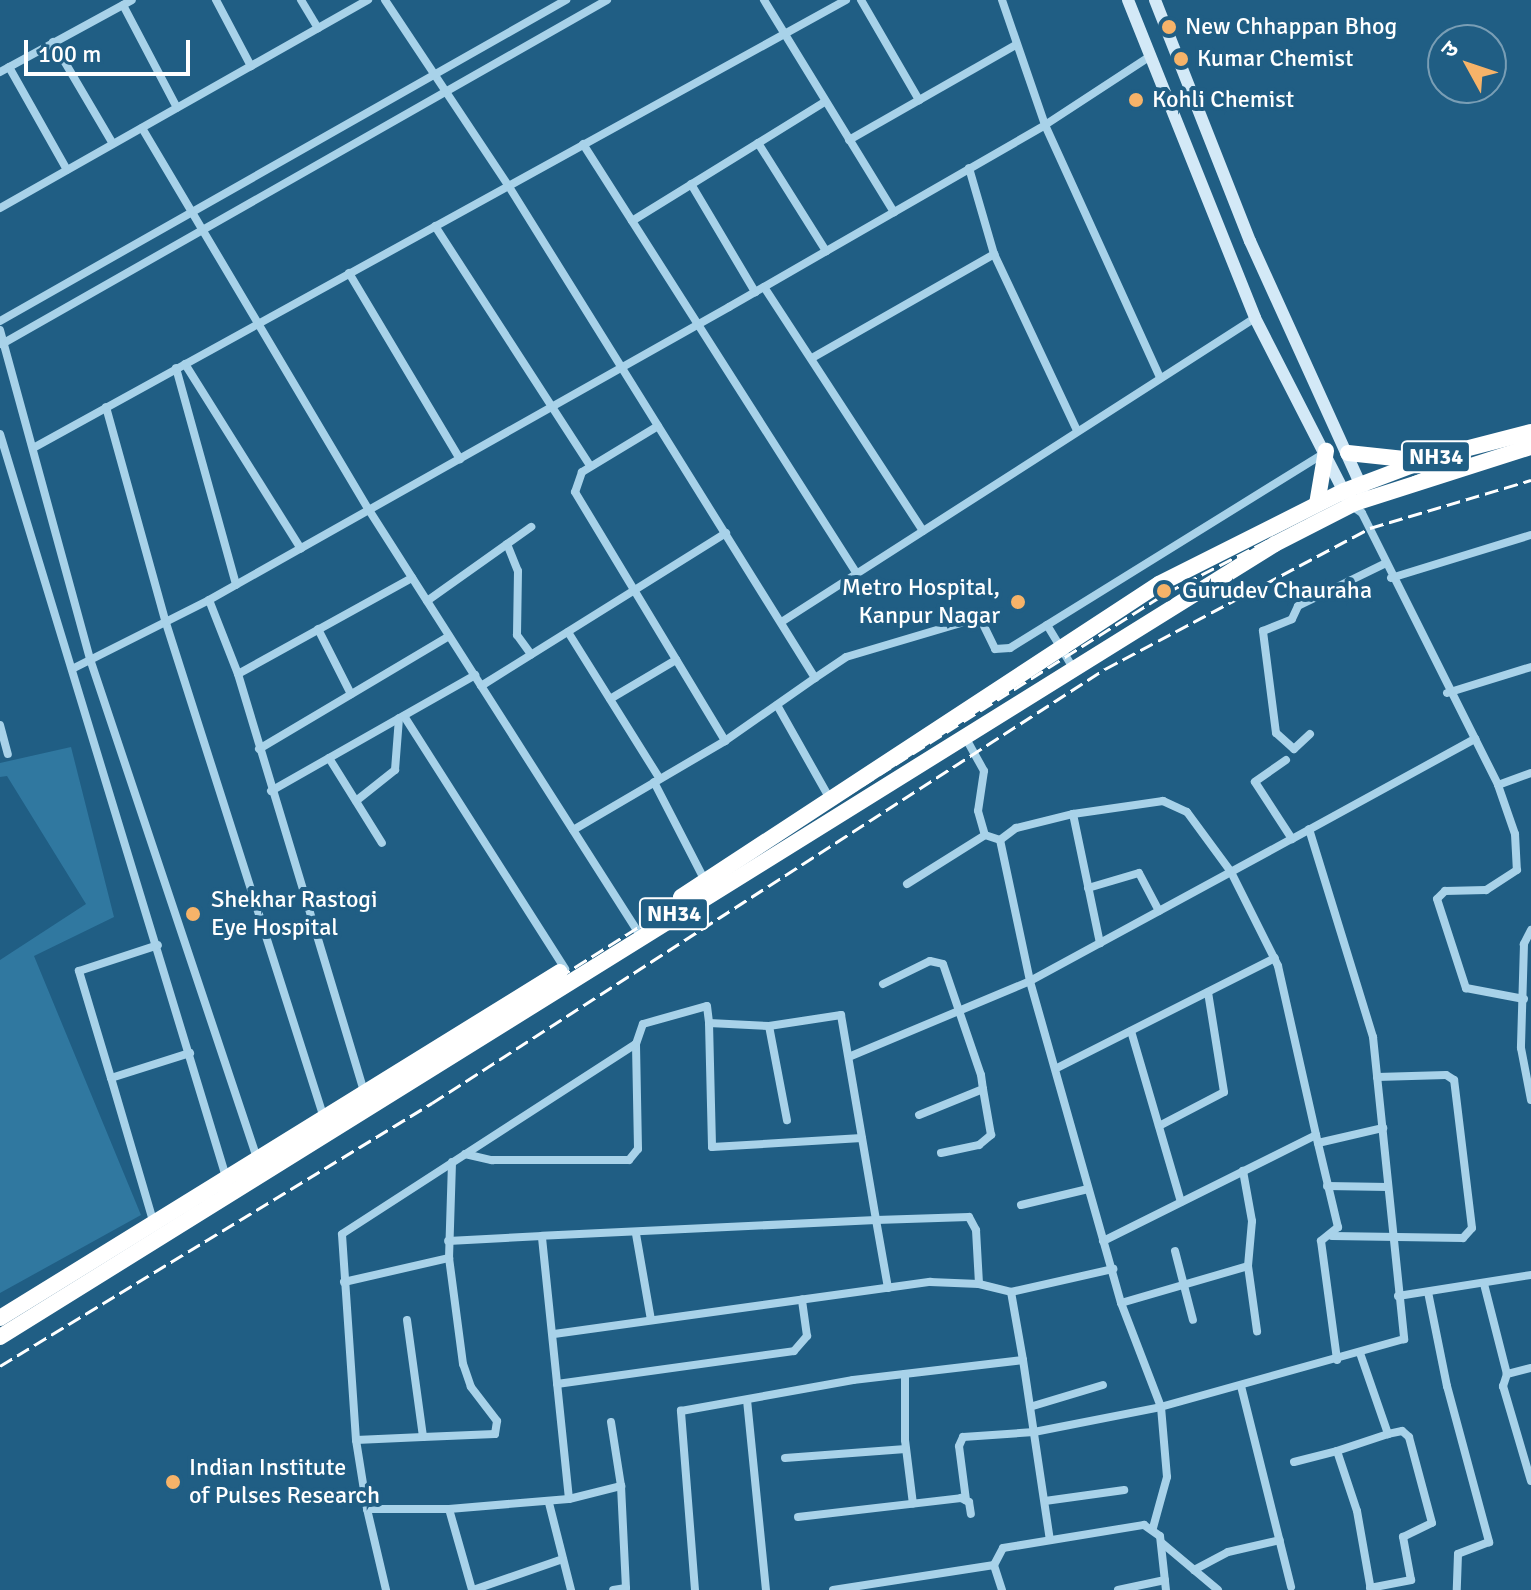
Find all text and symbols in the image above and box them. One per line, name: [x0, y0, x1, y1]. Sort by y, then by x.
place label: New Chhappan Bhog: [1185, 13, 1397, 41]
marker: New Chhappan Bhog: [1160, 18, 1178, 36]
scale bar: [28, 24, 194, 74]
north arrow: [1427, 24, 1507, 104]
text: उ: [1435, 36, 1464, 63]
text: 100 m: [38, 39, 101, 69]
place label: Kumar Chemist: [1197, 45, 1353, 73]
marker: Kumar Chemist: [1172, 50, 1190, 68]
place label: Kohli Chemist: [1152, 86, 1294, 114]
marker: Kohli Chemist: [1127, 91, 1145, 109]
road number: NH34: [1400, 439, 1472, 475]
place label: Metro Hospital, Kanpur Nagar: [842, 574, 1000, 630]
place label: Gurudev Chauraha: [1182, 577, 1372, 605]
marker: Gurudev Chauraha: [1153, 580, 1175, 602]
marker: Metro Hospital, Kanpur Nagar: [1007, 591, 1029, 613]
place label: Shekhar Rastogi Eye Hospital: [211, 886, 377, 942]
road number: NH34: [638, 896, 710, 932]
marker: Shekhar Rastogi Eye Hospital: [182, 903, 204, 925]
place label: Indian Institute of Pulses Research: [189, 1454, 380, 1510]
marker: Indian Institute of Pulses Research: [164, 1473, 182, 1491]

